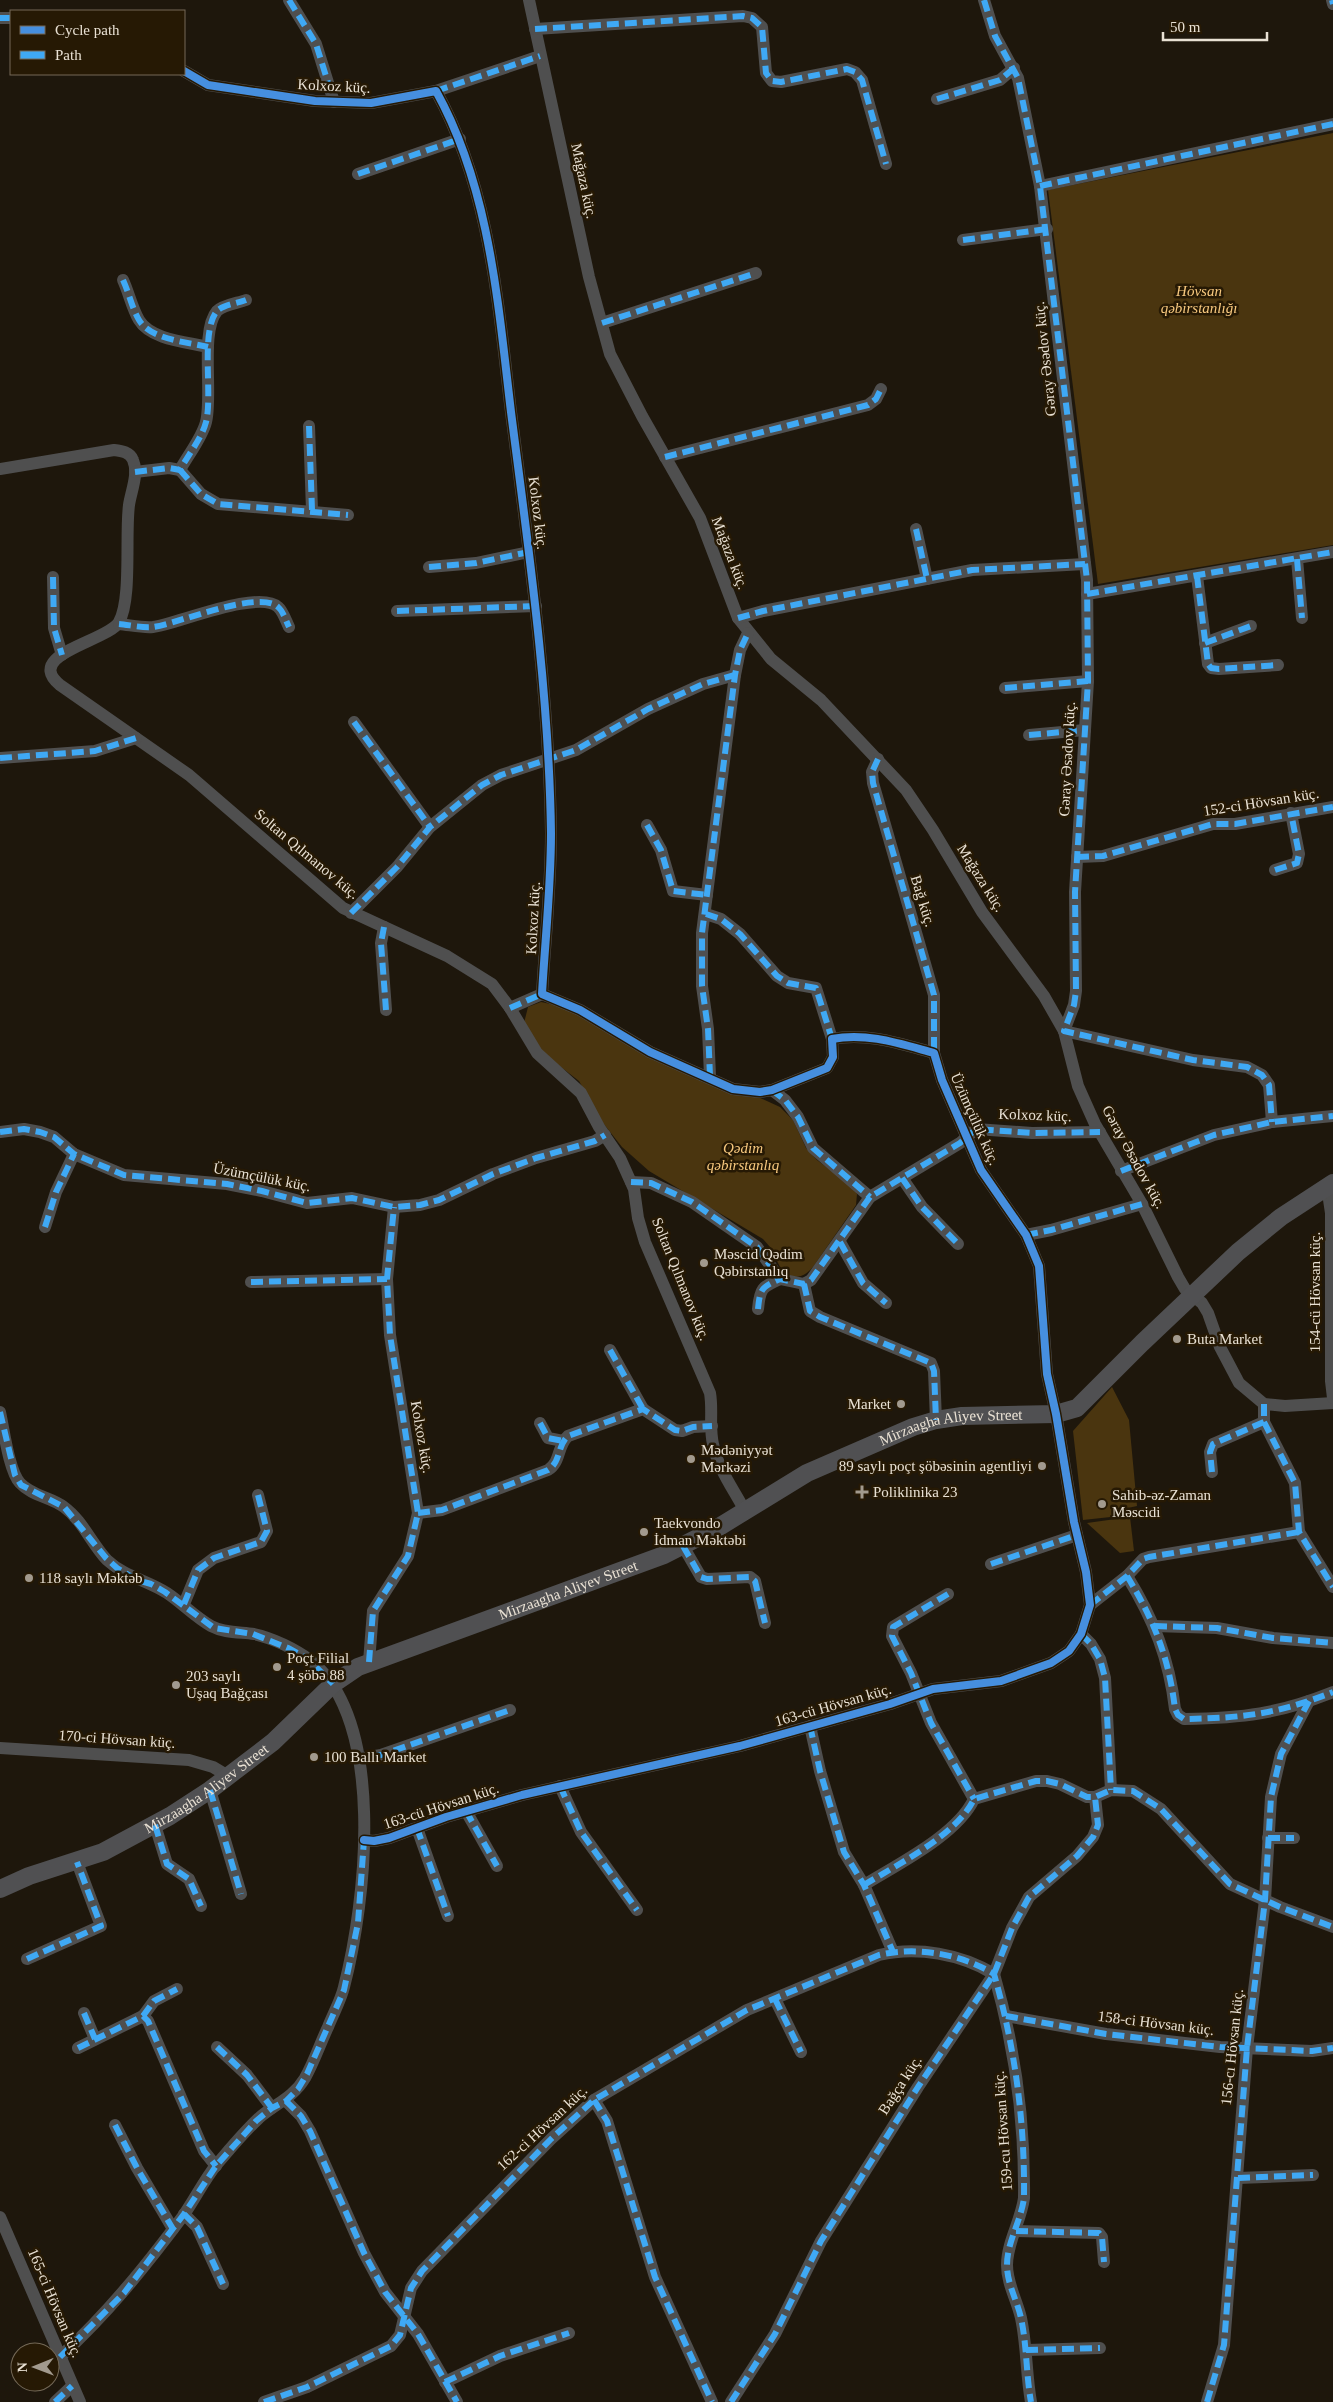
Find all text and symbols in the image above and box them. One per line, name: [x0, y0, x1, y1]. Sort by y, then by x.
legend: [10, 10, 185, 75]
scale bar: [1163, 10, 1267, 42]
text: 50 m: [1170, 19, 1201, 35]
text: Cycle path: [55, 22, 120, 38]
text: Path: [55, 47, 82, 63]
street label: Kolxoz küç.: [297, 76, 371, 96]
street label: Mağaza küç.: [568, 142, 600, 220]
park label: Hövsan qəbirstanlığı: [1161, 283, 1237, 316]
street label: Gəray Əsədov küç.: [1031, 301, 1059, 417]
street label: Kolxoz küç.: [526, 476, 550, 550]
street label: Mağaza küç.: [709, 514, 751, 592]
street label: Gəray Əsədov küç.: [1056, 701, 1078, 817]
street label: 152-ci Hövsan küç.: [1202, 785, 1320, 819]
street label: Soltan Qılmanov küç.: [252, 806, 362, 902]
street label: Mağaza küç.: [954, 841, 1008, 915]
street label: Bağ küç.: [908, 873, 938, 929]
street label: Kolxoz küç.: [523, 881, 543, 955]
street label: Üzümçülük küç.: [948, 1070, 1002, 1168]
street label: Gəray Əsədov küç.: [1099, 1103, 1169, 1211]
street label: Kolxoz küç.: [998, 1106, 1072, 1124]
park label: Qədim qəbirstanlıq: [707, 1140, 780, 1173]
street label: Üzümçülük küç.: [212, 1160, 312, 1194]
street label: Soltan Qılmanov küç.: [649, 1215, 713, 1343]
street label: 154-cü Hövsan küç.: [1307, 1232, 1323, 1352]
place label: Məscid Qədim Qəbirstanlıq: [714, 1246, 803, 1279]
marker: Məscid Qədim Qəbirstanlıq: [698, 1257, 710, 1269]
place label: Buta Market: [1187, 1331, 1263, 1347]
marker: Buta Market: [1171, 1333, 1183, 1345]
place label: Market: [848, 1396, 892, 1412]
marker: Market: [895, 1398, 907, 1410]
street label: Kolxoz küç.: [408, 1400, 436, 1474]
street label: Mirzaagha Aliyev Street: [877, 1407, 1023, 1449]
place label: Mədəniyyət Mərkəzi: [701, 1442, 773, 1475]
marker: Mədəniyyət Mərkəzi: [685, 1453, 697, 1465]
place label: 89 saylı poçt şöbəsinin agentliyi: [839, 1458, 1032, 1474]
marker: 89 saylı poçt şöbəsinin agentliyi: [1036, 1460, 1048, 1472]
place label: Poliklinika 23: [873, 1484, 958, 1500]
marker: Poliklinika 23: [855, 1485, 869, 1499]
place label: Sahib-əz-Zaman Məscidi: [1112, 1487, 1212, 1520]
marker: Sahib-əz-Zaman Məscidi: [1096, 1498, 1108, 1510]
place label: Taekvondo İdman Məktəbi: [654, 1515, 746, 1548]
marker: Taekvondo İdman Məktəbi: [638, 1526, 650, 1538]
street label: Mirzaagha Aliyev Street: [496, 1557, 641, 1623]
place label: 118 saylı Məktəb: [39, 1570, 143, 1586]
marker: 118 saylı Məktəb: [23, 1572, 35, 1584]
place label: Poçt Filial 4 şöbə 88: [287, 1650, 349, 1683]
marker: Poçt Filial 4 şöbə 88: [271, 1661, 283, 1673]
place label: 203 saylı Uşaq Bağçası: [186, 1668, 268, 1701]
marker: 203 saylı Uşaq Bağçası: [170, 1679, 182, 1691]
street label: 163-cü Hövsan küç.: [773, 1681, 893, 1729]
street label: 170-ci Hövsan küç.: [58, 1727, 176, 1751]
street label: Mirzaagha Aliyev Street: [142, 1740, 272, 1836]
place label: 100 Ballı Market: [324, 1749, 427, 1765]
marker: 100 Ballı Market: [308, 1751, 320, 1763]
street label: 163-cü Hövsan küç.: [381, 1780, 501, 1832]
street label: 156-cı Hövsan küç.: [1218, 1988, 1246, 2106]
street label: 158-ci Hövsan küç.: [1097, 2008, 1215, 2038]
street label: Bağça küç.: [875, 2053, 925, 2117]
street label: 159-cu Hövsan küç.: [991, 2070, 1015, 2192]
street label: 162-ci Hövsan küç.: [494, 2082, 590, 2174]
street label: 165-ci Hövsan küç.: [25, 2246, 85, 2360]
north arrow: [10, 2342, 60, 2392]
text: N: [15, 2362, 30, 2372]

